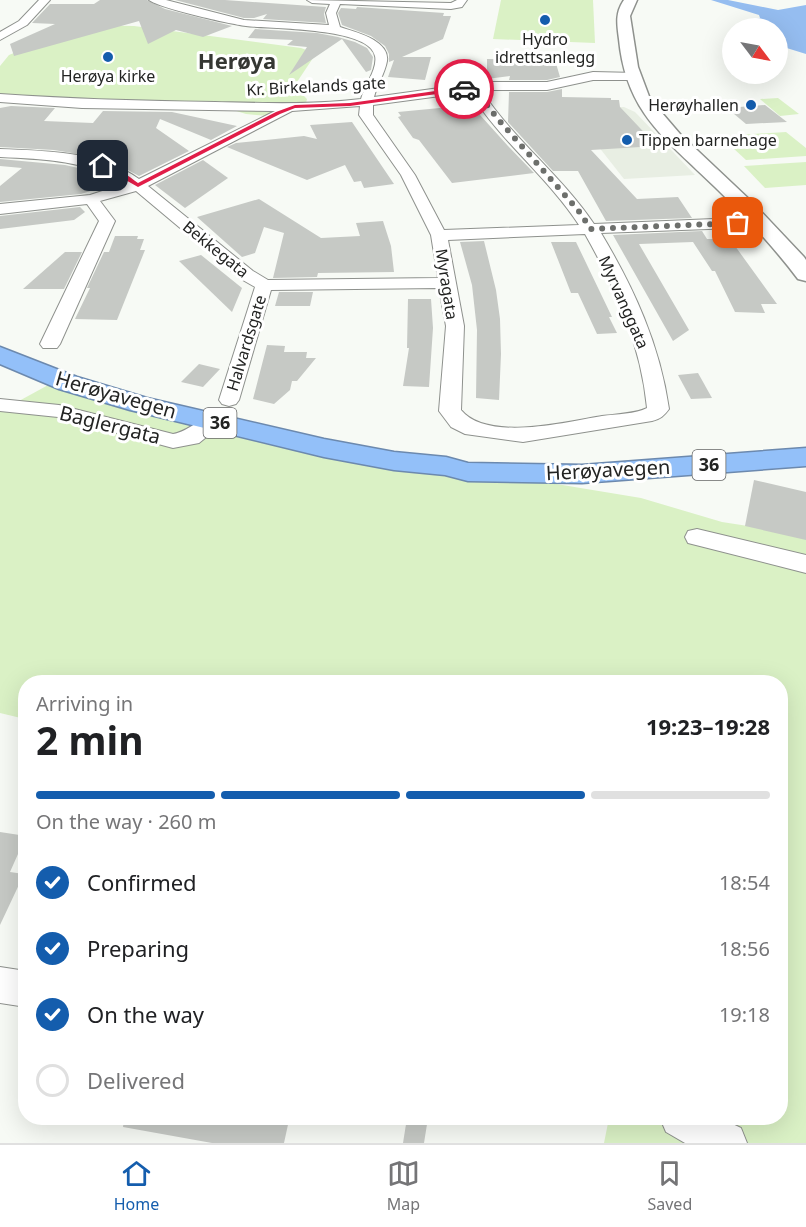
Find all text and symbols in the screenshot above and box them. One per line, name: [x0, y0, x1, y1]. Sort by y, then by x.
marker: Hydro idrettsanlegg: [538, 13, 552, 27]
north arrow: [722, 18, 788, 84]
map controls: [722, 18, 788, 84]
place label: Hydro idrettsanlegg: [495, 28, 595, 68]
district label: Herøya: [198, 45, 276, 75]
marker: Herøya kirke: [101, 50, 115, 64]
courier: [434, 59, 494, 119]
place label: Herøya kirke: [61, 65, 155, 87]
street label: Kr. Birkelands gate: [246, 71, 386, 101]
icon: car: [448, 73, 481, 106]
place label: Herøyhallen: [648, 94, 739, 116]
marker: Herøyhallen: [744, 98, 758, 112]
place label: Tippen barnehage: [639, 129, 777, 151]
marker: Tippen barnehage: [620, 133, 634, 147]
pin: [77, 140, 128, 191]
icon: home: [86, 149, 119, 182]
pin: [712, 197, 763, 248]
icon: bag: [721, 206, 754, 239]
street label: Bekkegata: [178, 216, 254, 282]
street label: Myragata: [431, 247, 463, 321]
street label: Myrvanggata: [594, 252, 654, 352]
street label: Halvardsgate: [221, 292, 271, 394]
street label: Herøyavegen: [53, 364, 180, 425]
street label: Baglergata: [57, 399, 163, 450]
road number: 36: [204, 408, 236, 438]
road number: 36: [692, 450, 726, 480]
street label: Herøyavegen: [545, 453, 671, 486]
text: Arriving in: [36, 690, 133, 717]
text: 19:23–19:28: [646, 711, 770, 741]
text: 2 min: [36, 713, 143, 766]
text: On the way · 260 m: [36, 808, 216, 835]
icon: check: [36, 866, 69, 899]
text: Confirmed: [87, 867, 197, 897]
text: 18:54: [719, 869, 770, 896]
icon: check: [36, 932, 69, 965]
text: Preparing: [87, 933, 189, 963]
text: 18:56: [719, 935, 770, 962]
icon: check: [36, 998, 69, 1031]
text: On the way: [87, 999, 204, 1029]
text: 19:18: [719, 1001, 770, 1028]
text: Delivered: [87, 1065, 185, 1095]
tab: Home: [114, 1157, 159, 1215]
tab: Map: [387, 1157, 420, 1215]
tab: Saved: [647, 1157, 692, 1215]

